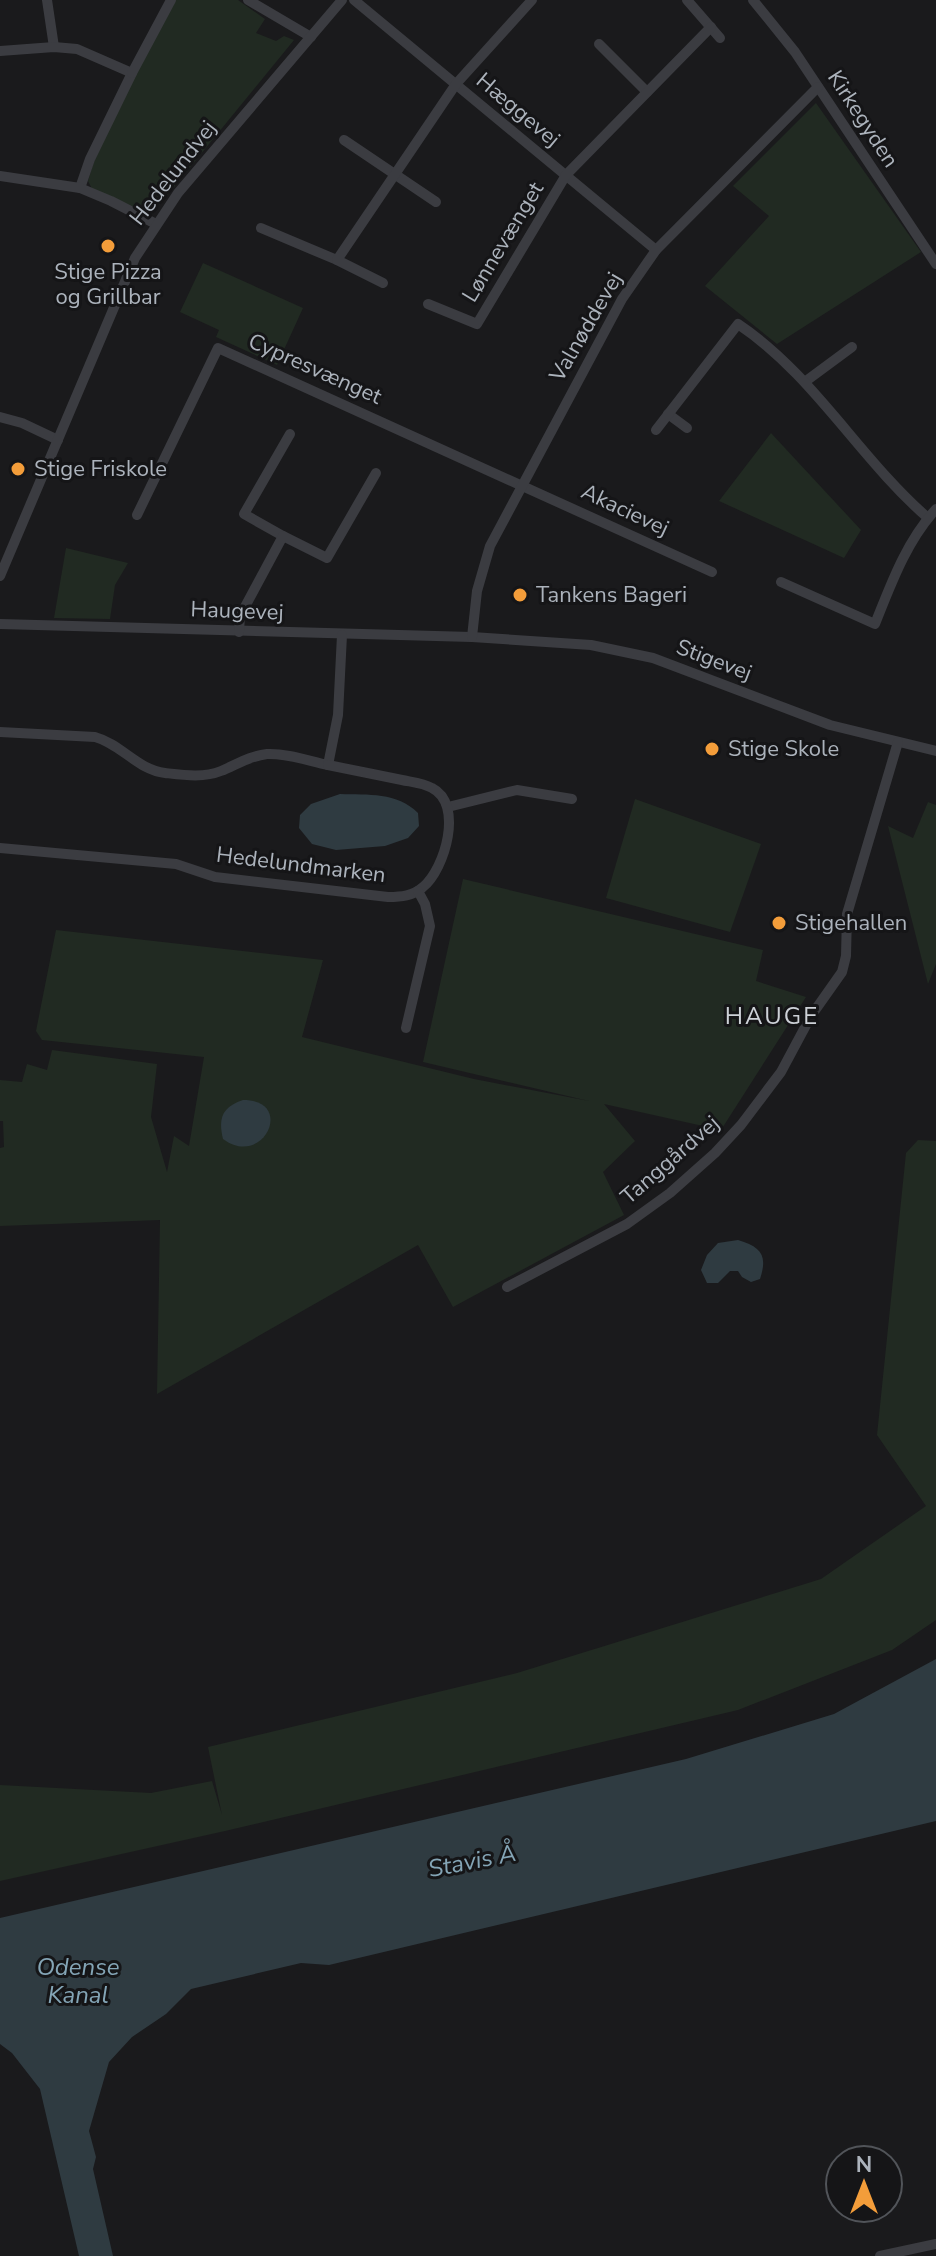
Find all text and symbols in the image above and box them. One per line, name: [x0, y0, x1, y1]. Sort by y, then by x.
street label: Kirkegyden: [820, 65, 906, 173]
street label: Hæggevej: [470, 66, 566, 154]
street label: Hedelundvej: [123, 114, 223, 232]
street label: Lønnevænget: [455, 176, 551, 308]
marker: Stige Pizza og Grillbar: [99, 237, 117, 255]
place label: Stige Pizza og Grillbar: [54, 257, 162, 312]
street label: Valnøddevej: [542, 267, 630, 388]
street label: Cypresvænget: [244, 326, 387, 412]
place label: Stige Friskole: [34, 454, 167, 484]
marker: Stige Friskole: [9, 460, 27, 478]
street label: Akacievej: [576, 477, 674, 543]
place label: Tankens Bageri: [536, 580, 687, 610]
marker: Tankens Bageri: [511, 586, 529, 604]
street label: Haugevej: [190, 594, 284, 628]
street label: Stigevej: [672, 632, 756, 688]
place label: Stige Skole: [728, 734, 839, 764]
marker: Stige Skole: [703, 740, 721, 758]
street label: Hedelundmarken: [215, 840, 387, 890]
place label: Stigehallen: [795, 908, 907, 938]
marker: Stigehallen: [770, 914, 788, 932]
district label: HAUGE: [725, 1000, 819, 1032]
street label: Tanggårdvej: [614, 1109, 726, 1211]
water label: Stavis Å: [425, 1837, 519, 1885]
water label: Odense Kanal: [36, 1951, 120, 2011]
north arrow: [824, 2144, 904, 2224]
text: N: [856, 2150, 872, 2180]

